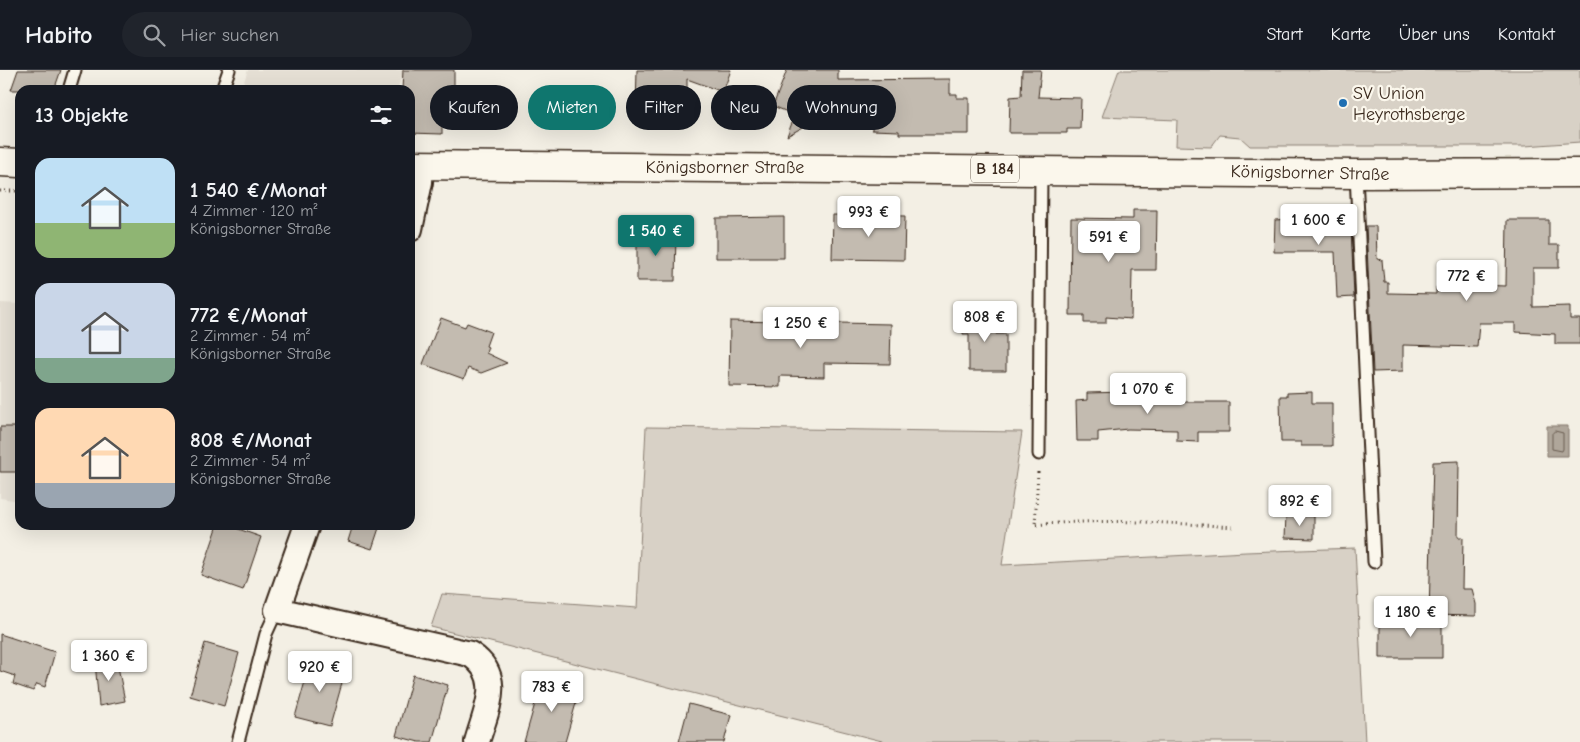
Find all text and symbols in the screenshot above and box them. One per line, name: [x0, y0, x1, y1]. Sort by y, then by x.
search box: [122, 12, 472, 57]
text: Habito: [25, 21, 92, 49]
icon: search: [140, 21, 168, 49]
text: Hier suchen: [180, 24, 279, 46]
text: Start: [1266, 24, 1303, 45]
text: Karte: [1331, 24, 1371, 45]
text: Über uns: [1399, 24, 1470, 45]
text: Kontakt: [1498, 24, 1555, 45]
place label: SV Union Heyrothsberge: [1353, 83, 1465, 125]
chip: Kaufen: [430, 85, 518, 130]
chip: Mieten: [528, 85, 616, 130]
chip: Filter: [626, 85, 701, 130]
chip: Neu: [711, 85, 777, 130]
chip: Wohnung: [787, 85, 896, 130]
marker: SV Union Heyrothsberge: [1337, 97, 1349, 109]
icon: filters: [367, 101, 395, 129]
text: 13 Objekte: [35, 103, 128, 127]
road number: B 184: [971, 156, 1019, 182]
street label: Königsborner Straße: [646, 157, 804, 178]
street label: Königsborner Straße: [1230, 161, 1390, 185]
icon: home: [75, 178, 135, 238]
text: 1 540 €/Monat: [190, 178, 327, 202]
pin: 993 €: [834, 196, 904, 238]
text: 4 Zimmer · 120 m²: [190, 202, 317, 220]
text: 993 €: [848, 203, 890, 221]
pin: 1 600 €: [1273, 204, 1365, 246]
text: 1 600 €: [1291, 211, 1347, 229]
pin: 1 540 €: [610, 214, 702, 257]
text: Königsborner Straße: [190, 220, 331, 238]
pin: 591 €: [1074, 220, 1144, 263]
text: 1 540 €: [629, 222, 683, 240]
text: 591 €: [1089, 228, 1129, 246]
pin: 772 €: [1432, 260, 1502, 302]
text: 772 €: [1447, 267, 1487, 285]
pin: 808 €: [950, 300, 1020, 343]
icon: home: [75, 303, 135, 363]
text: 772 €/Monat: [190, 303, 307, 327]
pin: 1 250 €: [755, 306, 847, 349]
text: 808 €: [964, 308, 1006, 326]
text: 1 250 €: [774, 314, 828, 332]
text: 2 Zimmer · 54 m²: [190, 327, 310, 345]
text: Königsborner Straße: [190, 345, 331, 363]
pin: 1 070 €: [1102, 372, 1194, 415]
text: 1 070 €: [1121, 380, 1175, 398]
icon: home: [75, 428, 135, 488]
text: 808 €/Monat: [190, 428, 311, 452]
text: 2 Zimmer · 54 m²: [190, 452, 310, 470]
text: Königsborner Straße: [190, 470, 331, 488]
pin: 892 €: [1265, 484, 1335, 527]
text: 892 €: [1279, 492, 1321, 510]
pin: 1 180 €: [1365, 596, 1457, 638]
text: 1 180 €: [1385, 603, 1437, 621]
pin: 1 360 €: [63, 640, 155, 682]
text: 1 360 €: [82, 647, 136, 665]
pin: 920 €: [285, 650, 355, 693]
text: 920 €: [299, 658, 341, 676]
pin: 783 €: [517, 670, 587, 713]
text: 783 €: [532, 678, 572, 696]

